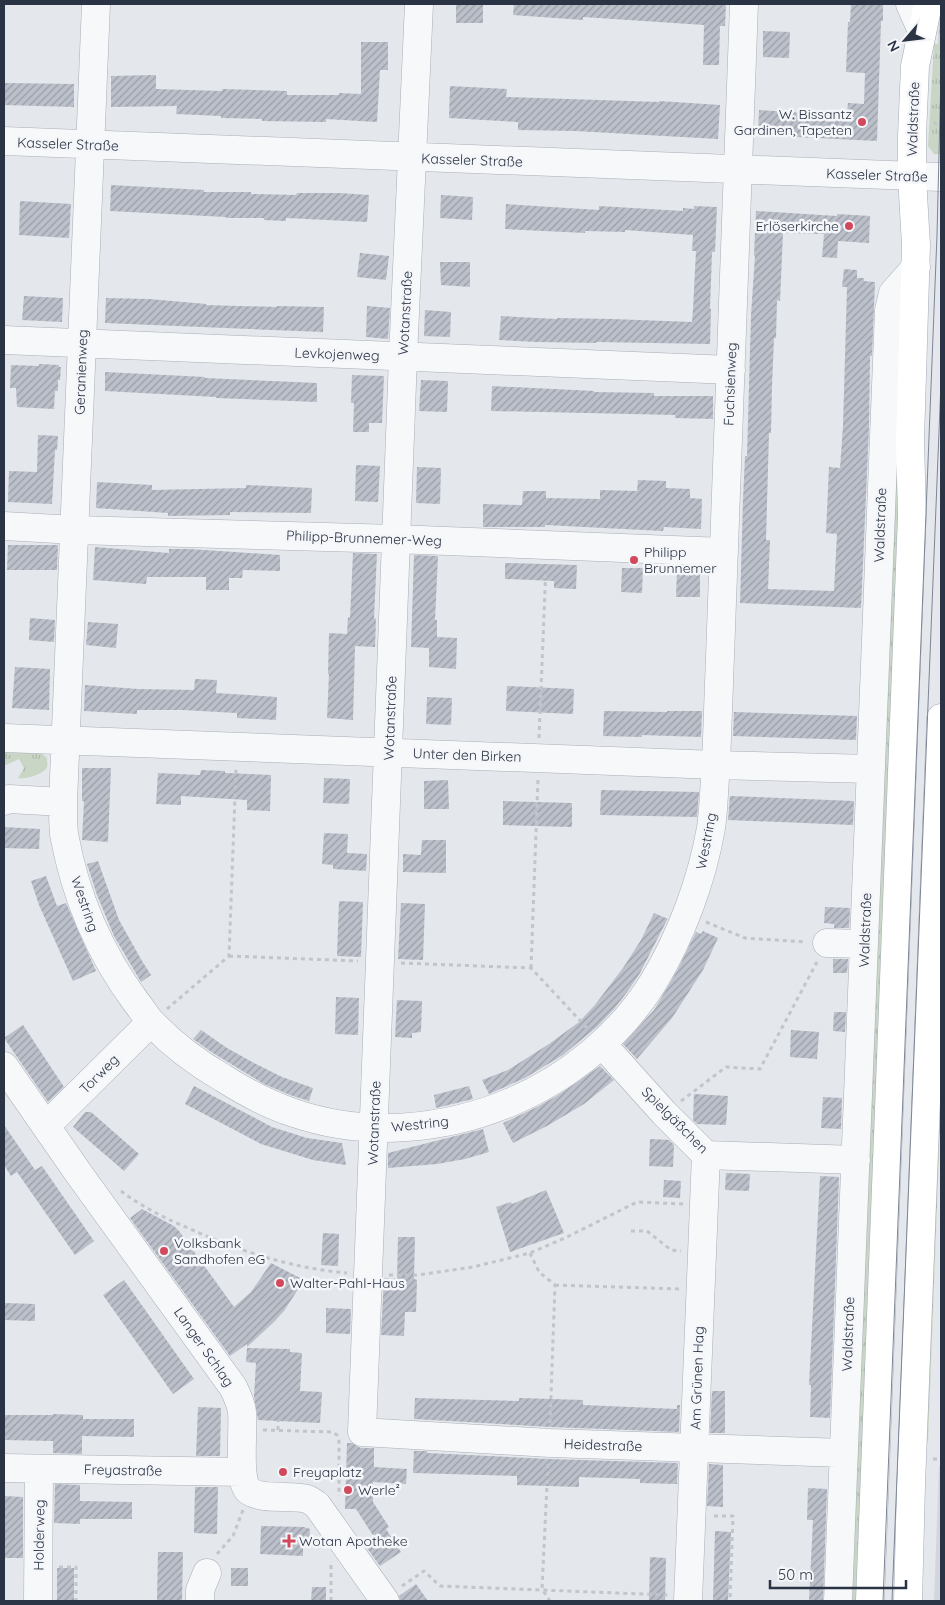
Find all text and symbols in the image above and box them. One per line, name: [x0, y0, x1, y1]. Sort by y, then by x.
north arrow: [880, 15, 930, 65]
text: N: [883, 37, 904, 55]
street label: Waldstraße: [903, 81, 923, 157]
place label: W. Bissantz Gardinen, Tapeten: [734, 105, 852, 139]
marker: W. Bissantz Gardinen, Tapeten: [856, 116, 868, 128]
street label: Kasseler Straße: [17, 133, 119, 155]
street label: Kasseler Straße: [421, 149, 523, 171]
street label: Kasseler Straße: [826, 164, 928, 186]
place label: Erlöserkirche: [755, 217, 839, 235]
marker: Erlöserkirche: [843, 220, 855, 232]
street label: Wotanstraße: [394, 270, 416, 356]
street label: Geranienweg: [71, 329, 91, 415]
street label: Fuchsienweg: [720, 342, 740, 426]
street label: Levkojenweg: [294, 344, 380, 364]
street label: Waldstraße: [870, 487, 890, 563]
street label: Philipp-Brunnemer-Weg: [286, 526, 442, 550]
place label: Philipp Brunnemer: [644, 543, 717, 577]
marker: Philipp Brunnemer: [628, 554, 640, 566]
street label: Wotanstraße: [380, 675, 400, 761]
street label: Unter den Birken: [412, 744, 522, 766]
street label: Westring: [692, 811, 720, 871]
street label: Westring: [67, 874, 103, 934]
street label: Waldstraße: [855, 892, 875, 968]
street label: Torweg: [76, 1051, 122, 1097]
street label: Wotanstraße: [364, 1080, 384, 1166]
street label: Spielgäßchen: [638, 1083, 712, 1157]
street label: Westring: [390, 1112, 450, 1136]
place label: Volksbank Sandhofen eG: [174, 1234, 265, 1268]
marker: Volksbank Sandhofen eG: [158, 1245, 170, 1257]
place label: Walter-Pahl-Haus: [290, 1274, 405, 1292]
marker: Walter-Pahl-Haus: [274, 1277, 286, 1289]
street label: Waldstraße: [838, 1296, 858, 1372]
street label: Langer Schlag: [170, 1304, 238, 1390]
street label: Am Grünen Hag: [686, 1326, 708, 1430]
street label: Heidestraße: [563, 1435, 643, 1455]
street label: Freyastraße: [84, 1460, 163, 1480]
place label: Freyaplatz: [293, 1463, 362, 1481]
marker: Freyaplatz: [277, 1466, 289, 1478]
place label: Werle²: [358, 1481, 400, 1499]
marker: Werle²: [342, 1484, 354, 1496]
street label: Holderweg: [29, 1499, 49, 1571]
place label: Wotan Apotheke: [299, 1532, 408, 1550]
marker: Wotan Apotheke: [283, 1535, 295, 1547]
scale bar: [770, 1558, 906, 1590]
text: 50 m: [778, 1565, 813, 1584]

